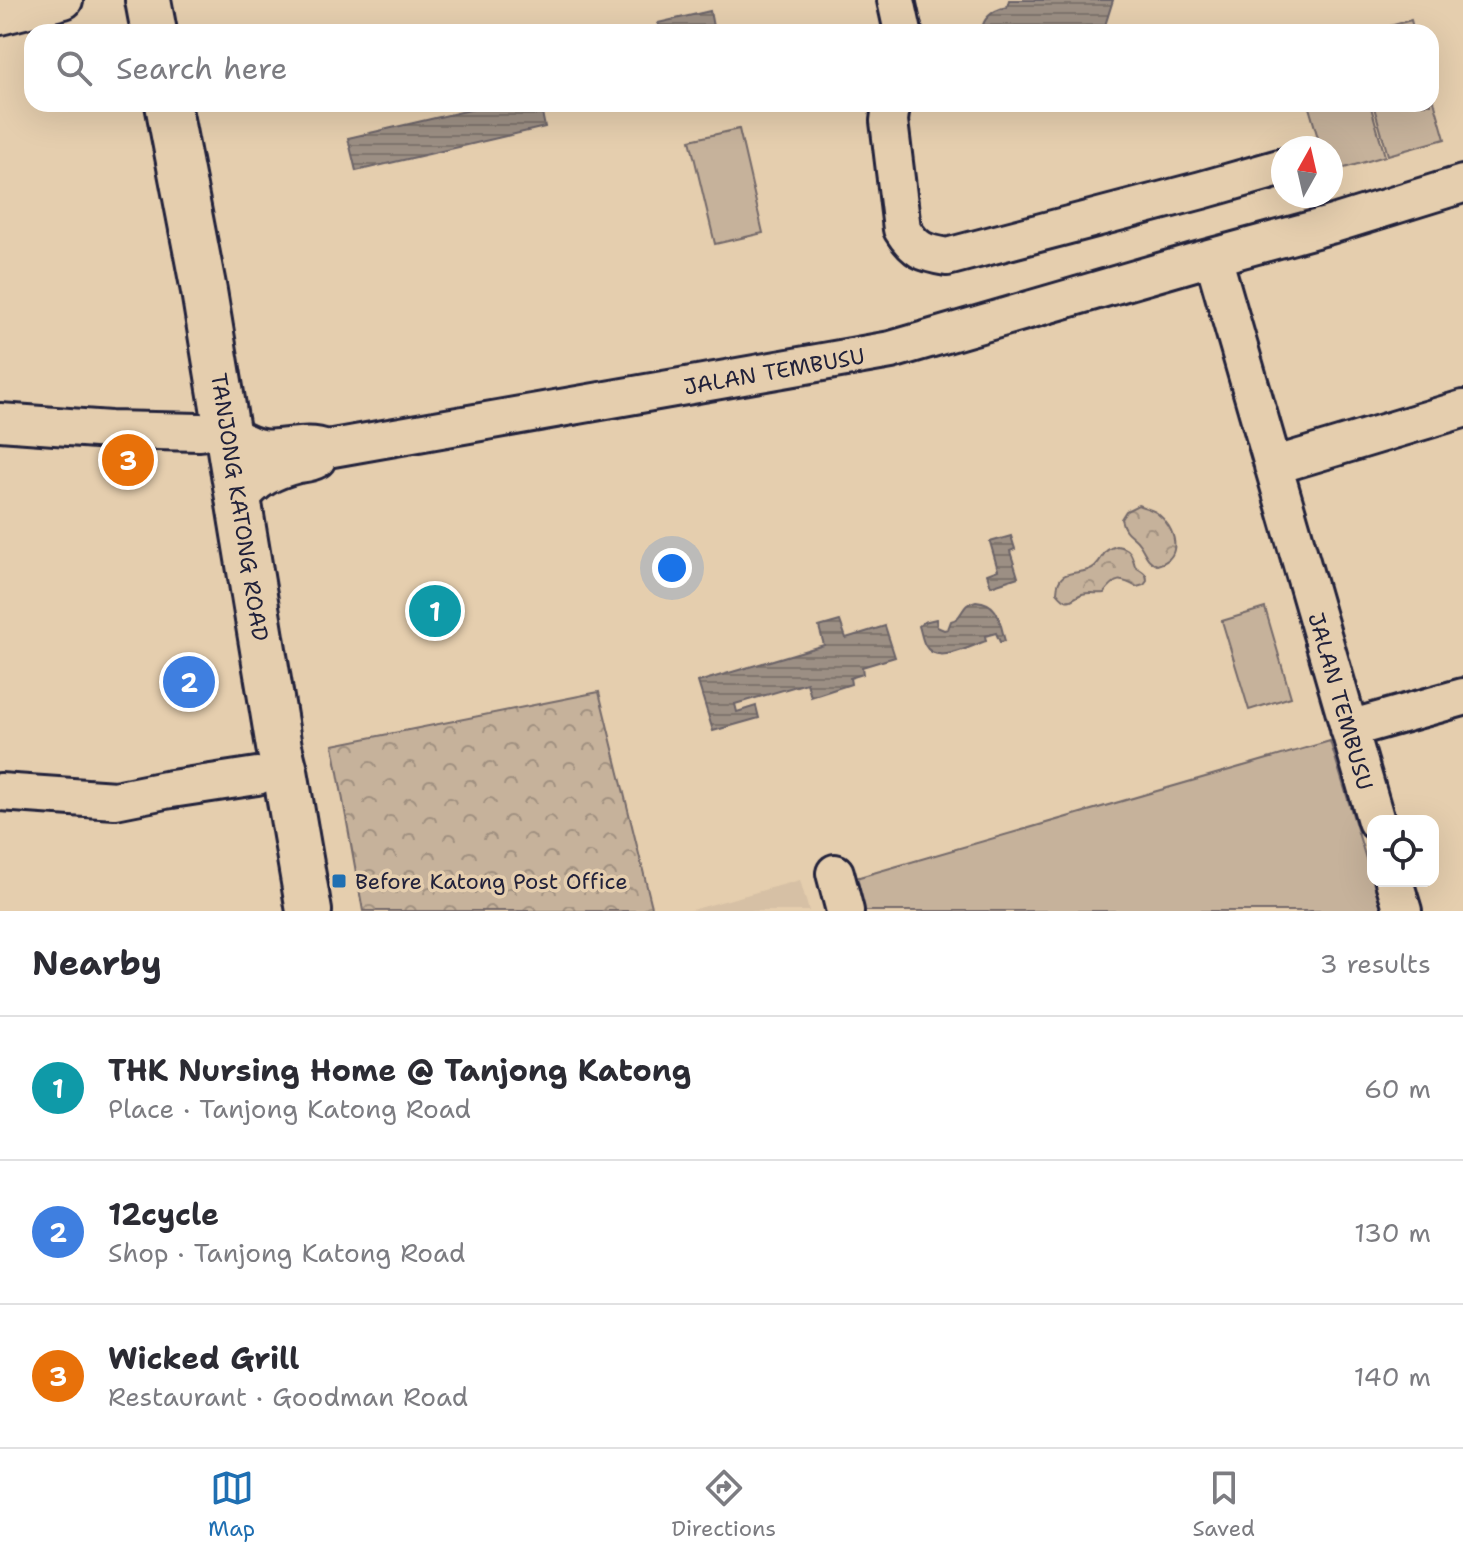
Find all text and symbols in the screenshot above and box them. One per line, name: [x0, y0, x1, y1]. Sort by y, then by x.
search box: [24, 24, 1439, 112]
icon: search: [52, 46, 96, 90]
text: Search here: [116, 48, 287, 89]
north arrow: [1271, 136, 1343, 208]
street label: JALAN TEMBUSU: [681, 341, 867, 402]
street label: TANJONG KATONG ROAD: [204, 371, 275, 643]
pin: 3: [102, 430, 154, 490]
your location: [652, 548, 692, 588]
pin: 1: [409, 581, 461, 641]
street label: JALAN TEMBUSU: [1301, 609, 1380, 793]
pin: 2: [163, 652, 215, 712]
map controls: [1367, 815, 1439, 887]
button: locate: [1367, 815, 1439, 887]
place label: Before Katong Post Office: [355, 867, 628, 896]
marker: Before Katong Post Office: [330, 872, 348, 890]
text: Nearby: [32, 940, 162, 986]
text: 3 results: [1319, 946, 1431, 981]
text: THK Nursing Home @ Tanjong Katong: [108, 1050, 691, 1091]
text: 1: [52, 1071, 64, 1106]
text: 60 m: [1364, 1071, 1431, 1106]
text: Place · Tanjong Katong Road: [108, 1091, 471, 1126]
text: 12cycle: [108, 1194, 219, 1235]
text: 2: [49, 1215, 67, 1250]
text: 130 m: [1354, 1215, 1431, 1250]
text: Shop · Tanjong Katong Road: [108, 1235, 465, 1270]
text: Wicked Grill: [108, 1338, 299, 1379]
text: 3: [49, 1359, 67, 1394]
text: 140 m: [1354, 1359, 1431, 1394]
text: Restaurant · Goodman Road: [108, 1379, 468, 1414]
tab: Map: [208, 1466, 255, 1543]
tab: Directions: [671, 1466, 776, 1543]
tab: Saved: [1192, 1466, 1255, 1543]

